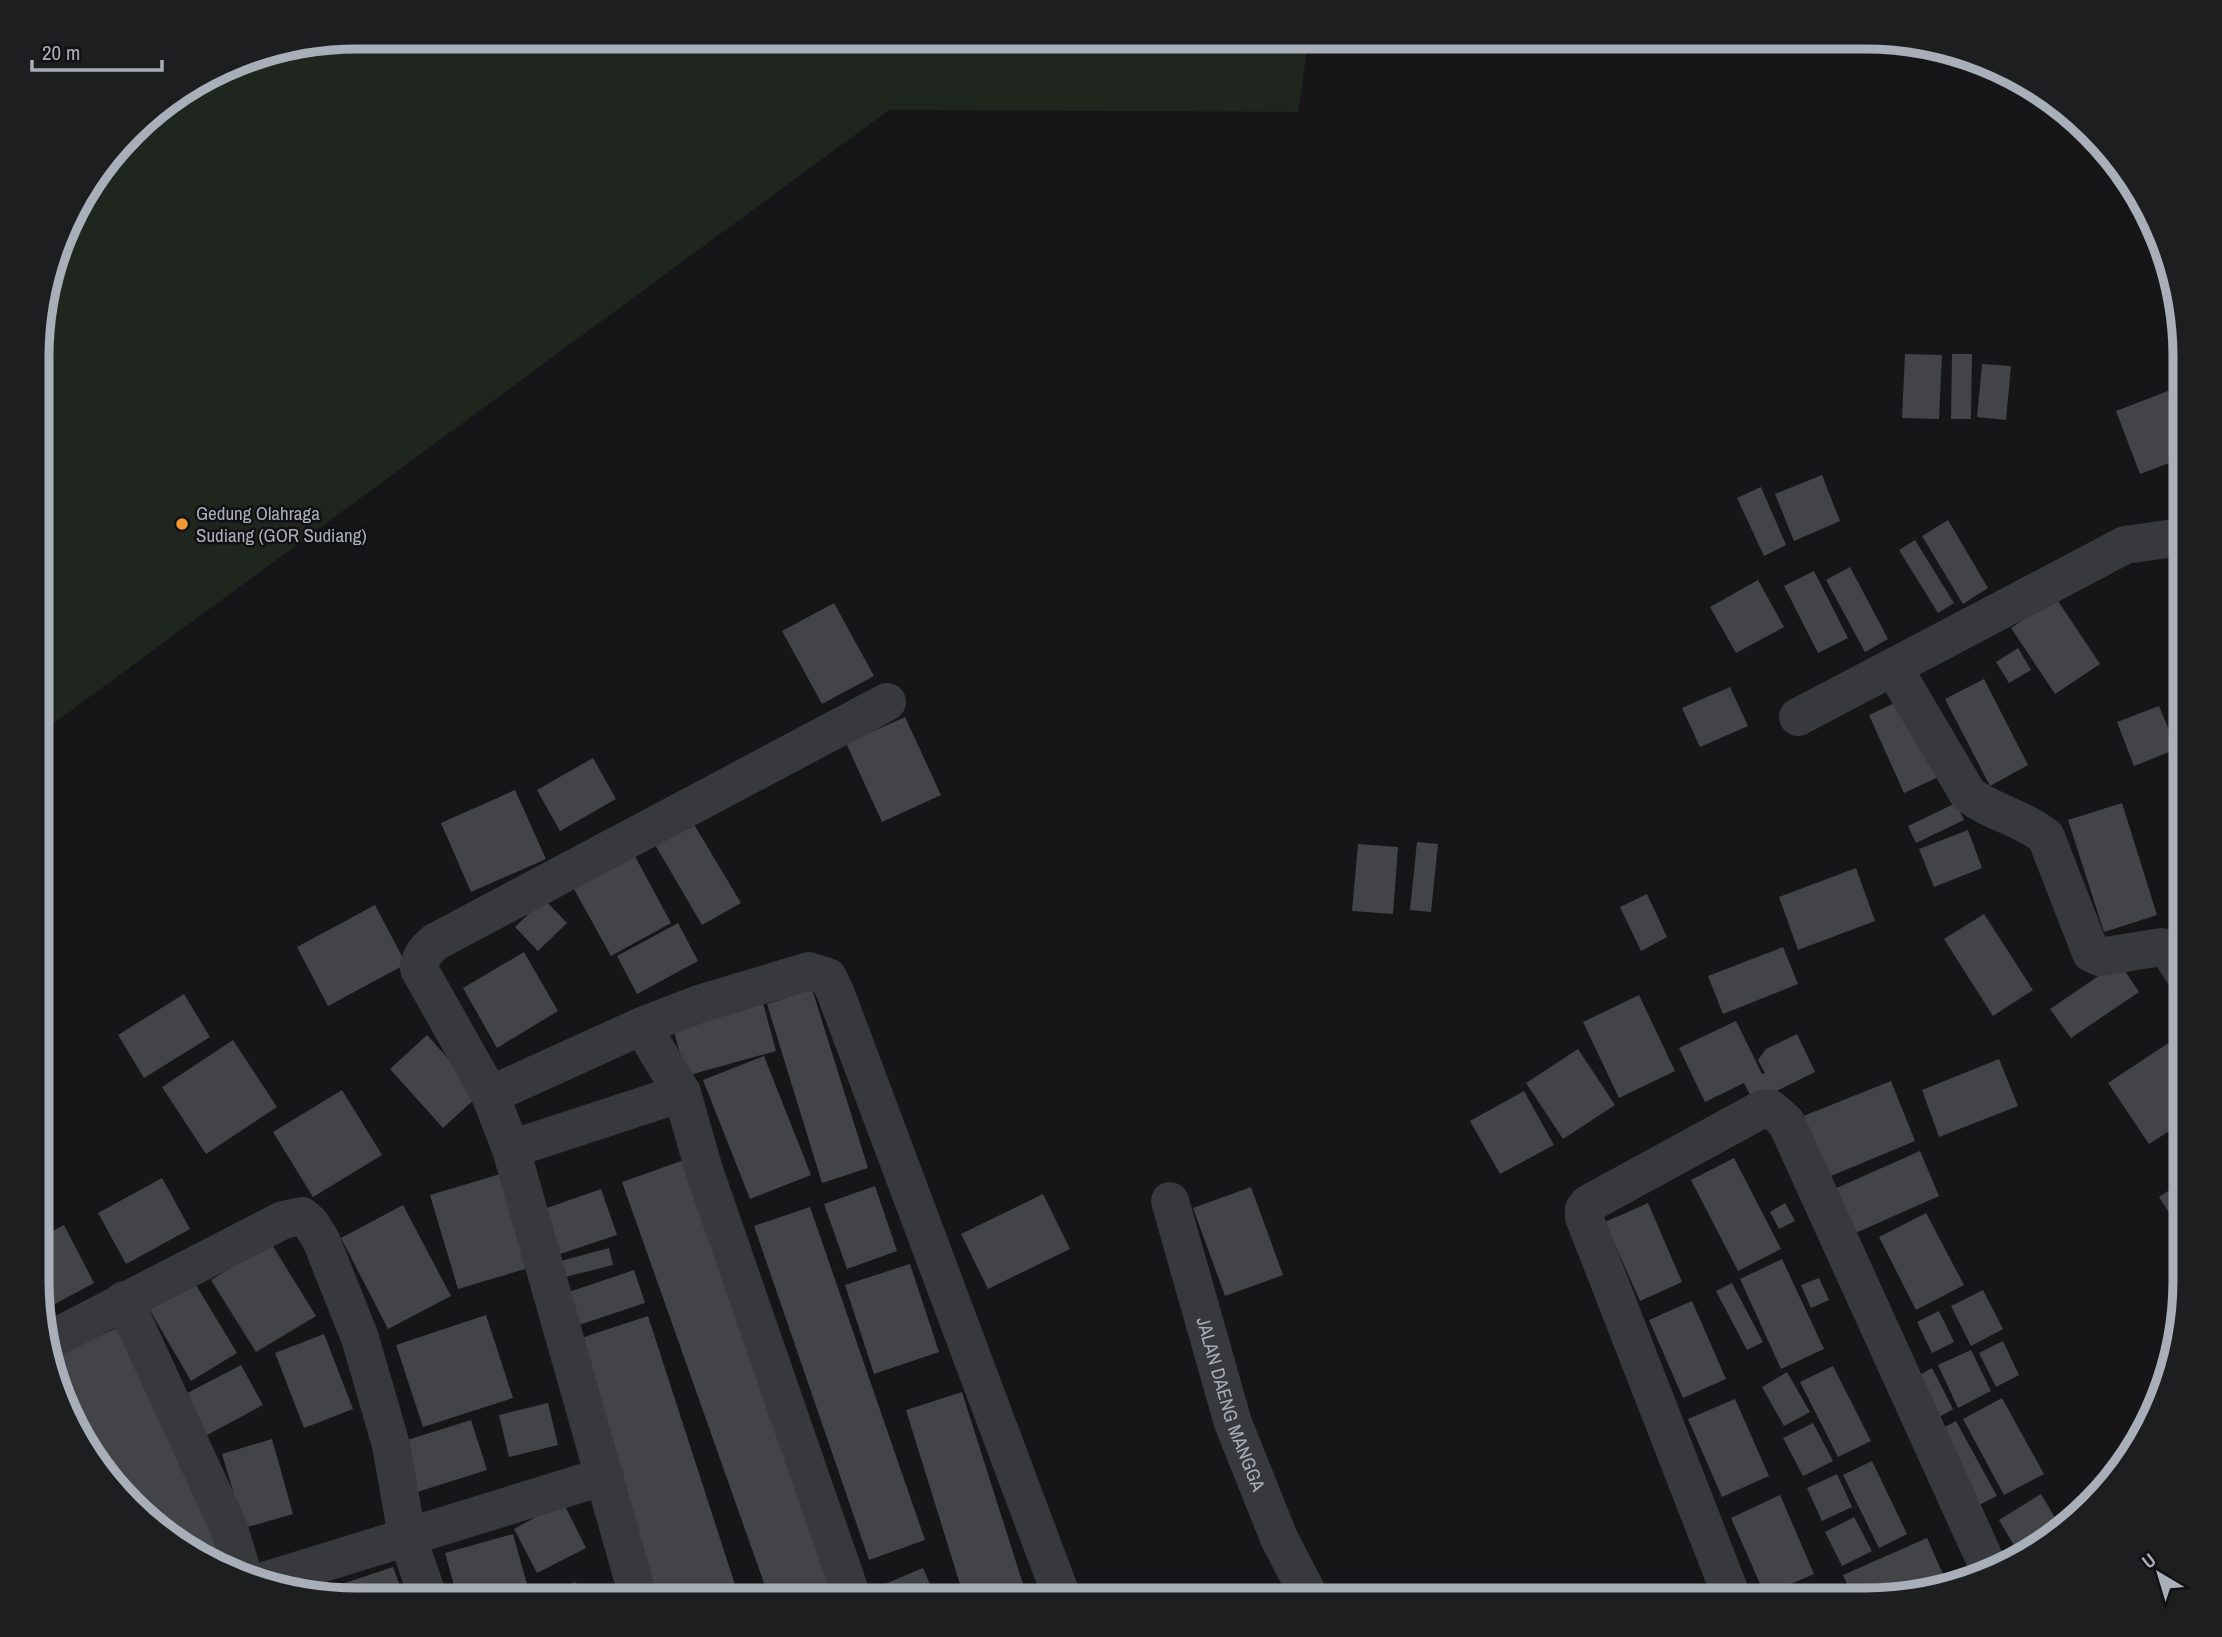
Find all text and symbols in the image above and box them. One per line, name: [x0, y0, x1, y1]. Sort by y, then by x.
scale bar: [32, 28, 161, 72]
text: 20 m: [42, 38, 80, 67]
place label: Gedung Olahraga Sudiang (GOR Sudiang): [196, 500, 367, 548]
marker: Gedung Olahraga Sudiang (GOR Sudiang): [174, 516, 190, 532]
street label: JALAN DAENG MANGGA: [1191, 1314, 1272, 1495]
north arrow: [2124, 1539, 2194, 1609]
text: U: [2136, 1547, 2161, 1574]

